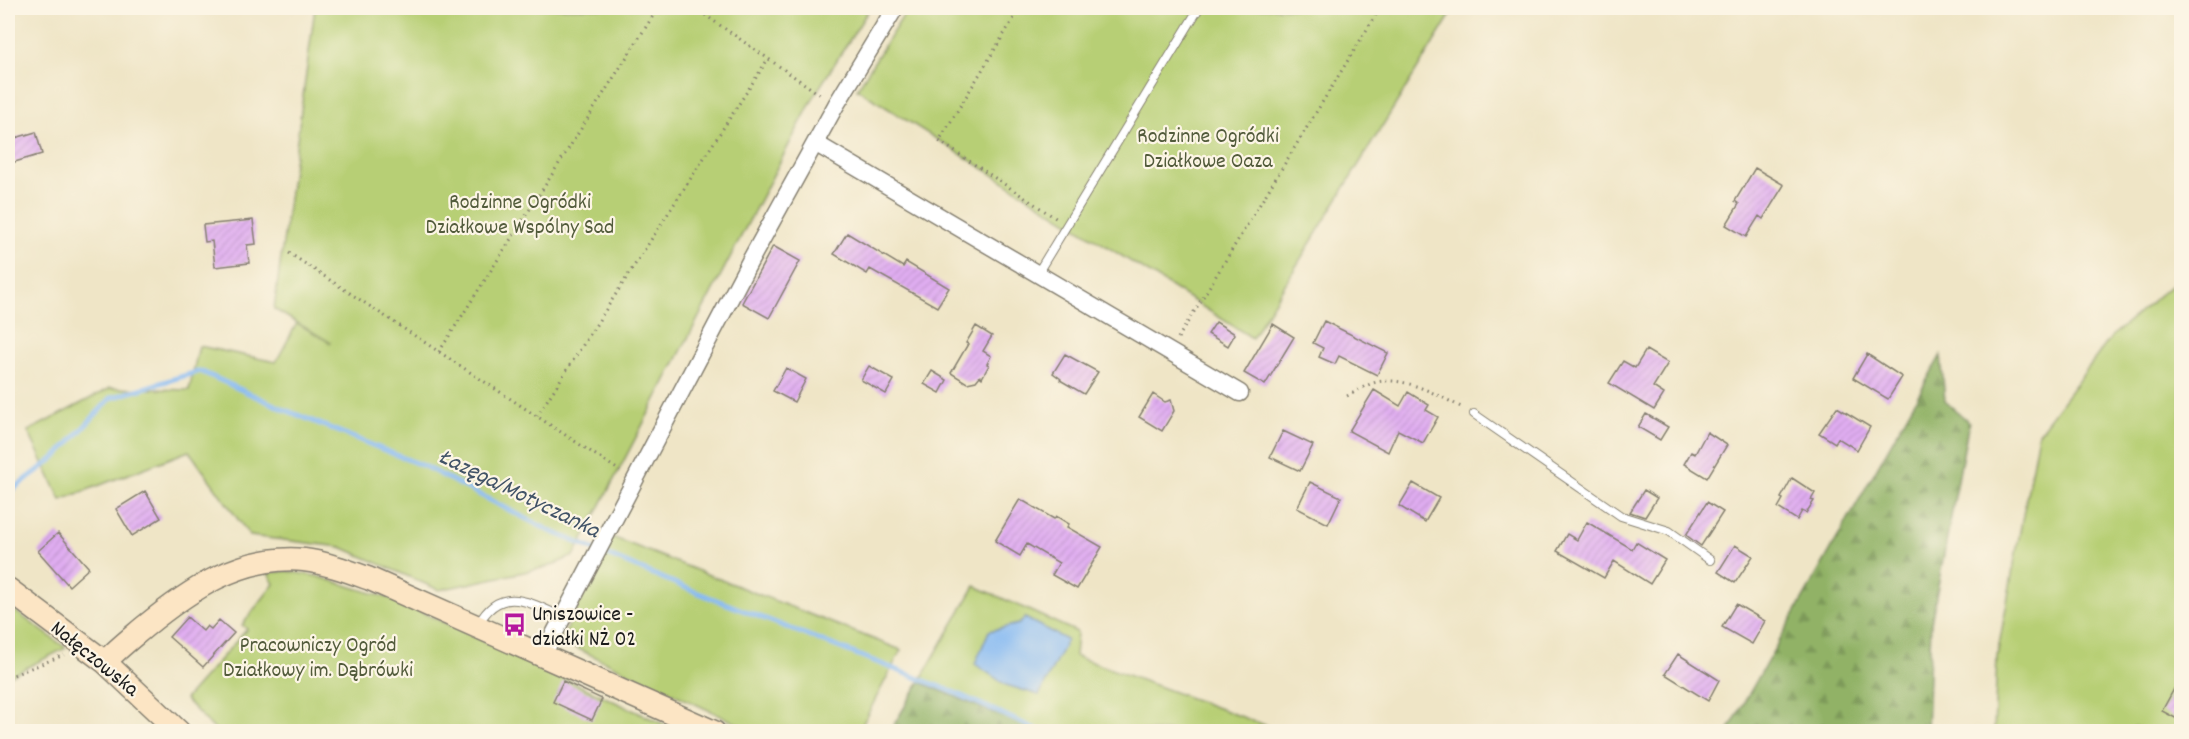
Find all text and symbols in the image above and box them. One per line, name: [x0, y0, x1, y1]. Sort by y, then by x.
park label: Rodzinne Ogródki Działkowe Oaza: [1137, 122, 1279, 178]
park label: Rodzinne Ogródki Działkowe Wspólny Sad: [426, 188, 614, 244]
water label: Łazęga/Motyczanka: [432, 441, 606, 549]
place label: Uniszowice - działki NŻ 02: [532, 600, 636, 656]
bus stop icon: Uniszowice - działki NŻ 02: [501, 612, 527, 638]
street label: Nałęczowska: [43, 614, 145, 706]
park label: Pracowniczy Ogród Działkowy im. Dąbrówki: [223, 631, 413, 687]

